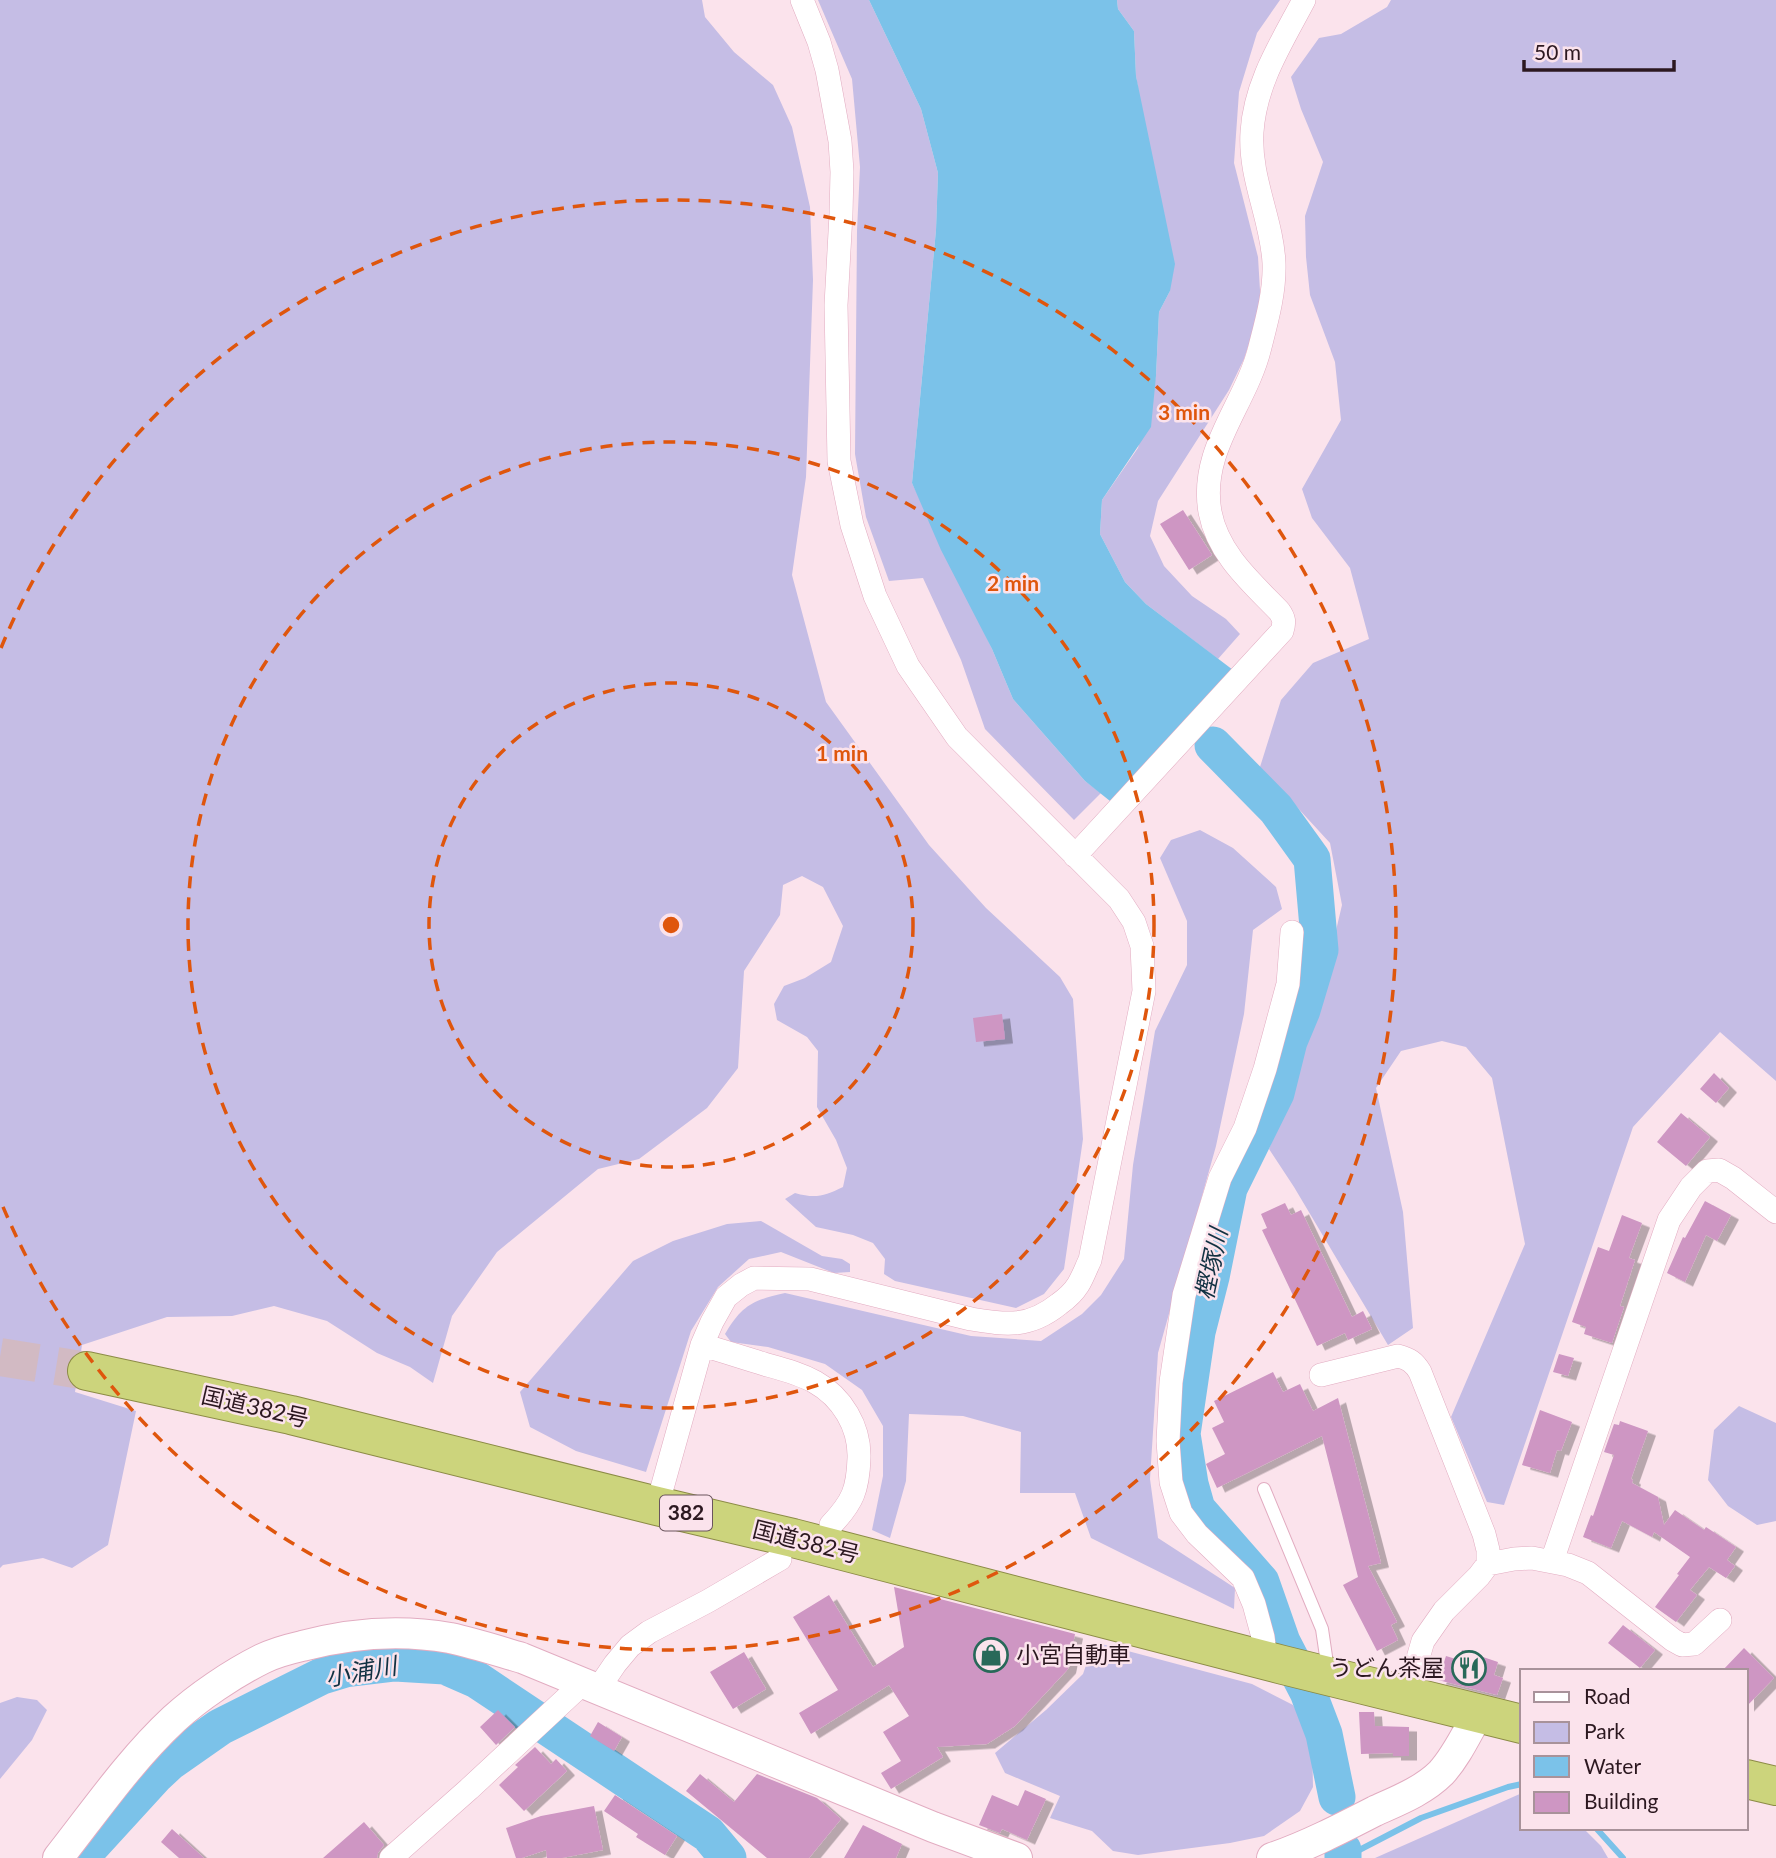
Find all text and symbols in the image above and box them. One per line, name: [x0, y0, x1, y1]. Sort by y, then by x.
scale bar: [1524, 28, 1674, 72]
text: 50 m: [1534, 39, 1581, 64]
text: 3 min: [1158, 399, 1210, 424]
text: 2 min: [987, 570, 1039, 595]
text: 1 min: [816, 740, 868, 765]
centre of rings: [659, 913, 683, 937]
water label: 樫塚川: [1189, 1223, 1233, 1302]
street label: 国道382号: [199, 1380, 311, 1432]
road number: 382: [660, 1496, 712, 1530]
street label: 国道382号: [750, 1514, 863, 1568]
shop icon: 小宮自動車: [972, 1636, 1010, 1674]
place label: 小宮自動車: [1016, 1640, 1131, 1668]
water label: 小浦川: [323, 1649, 402, 1691]
restaurant icon: うどん茶屋: [1450, 1649, 1488, 1687]
place label: うどん茶屋: [1329, 1653, 1444, 1681]
legend: [1520, 1669, 1748, 1830]
text: Road: [1584, 1683, 1631, 1708]
text: Park: [1584, 1718, 1625, 1743]
text: Water: [1584, 1753, 1641, 1778]
text: Building: [1584, 1788, 1659, 1813]

